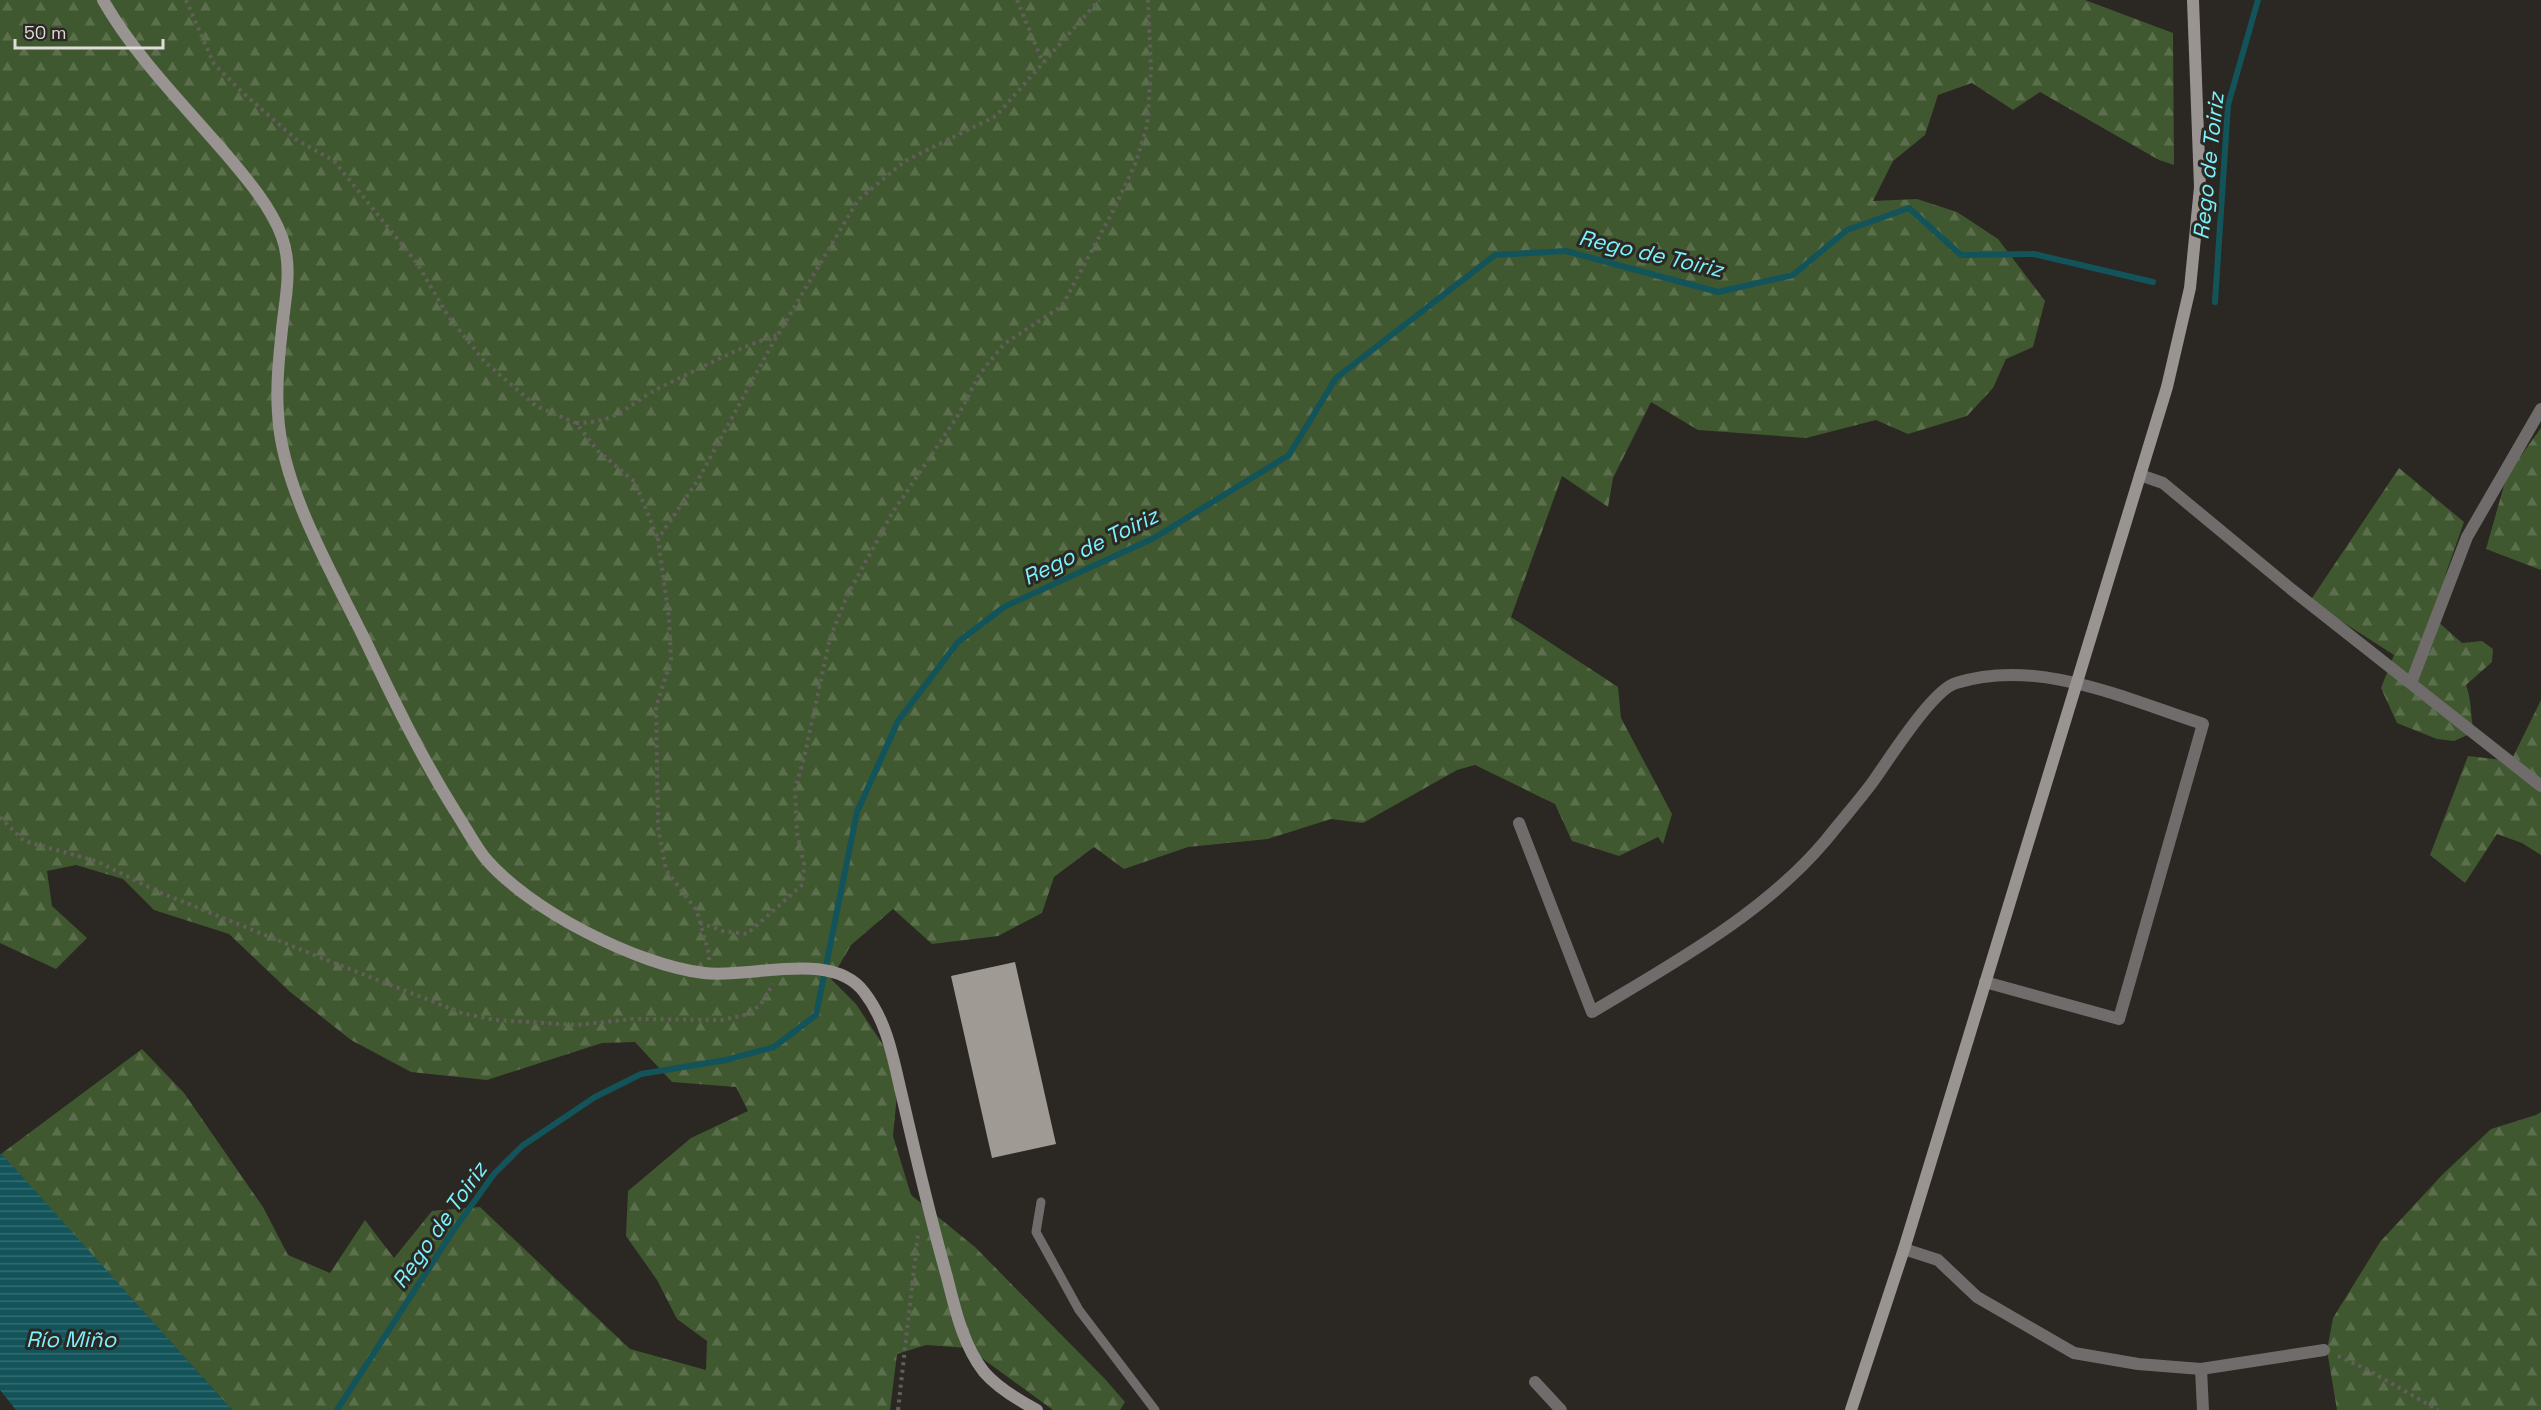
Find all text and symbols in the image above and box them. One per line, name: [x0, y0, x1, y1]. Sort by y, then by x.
scale bar: [15, 12, 164, 50]
text: 50 m: [24, 21, 66, 44]
water label: Rego de Toiriz: [2186, 90, 2230, 241]
water label: Rego de Toiriz: [1576, 223, 1727, 284]
water label: Rego de Toiriz: [1018, 500, 1164, 591]
water label: Rego de Toiriz: [385, 1155, 494, 1293]
water label: Río Miño: [26, 1325, 117, 1353]

